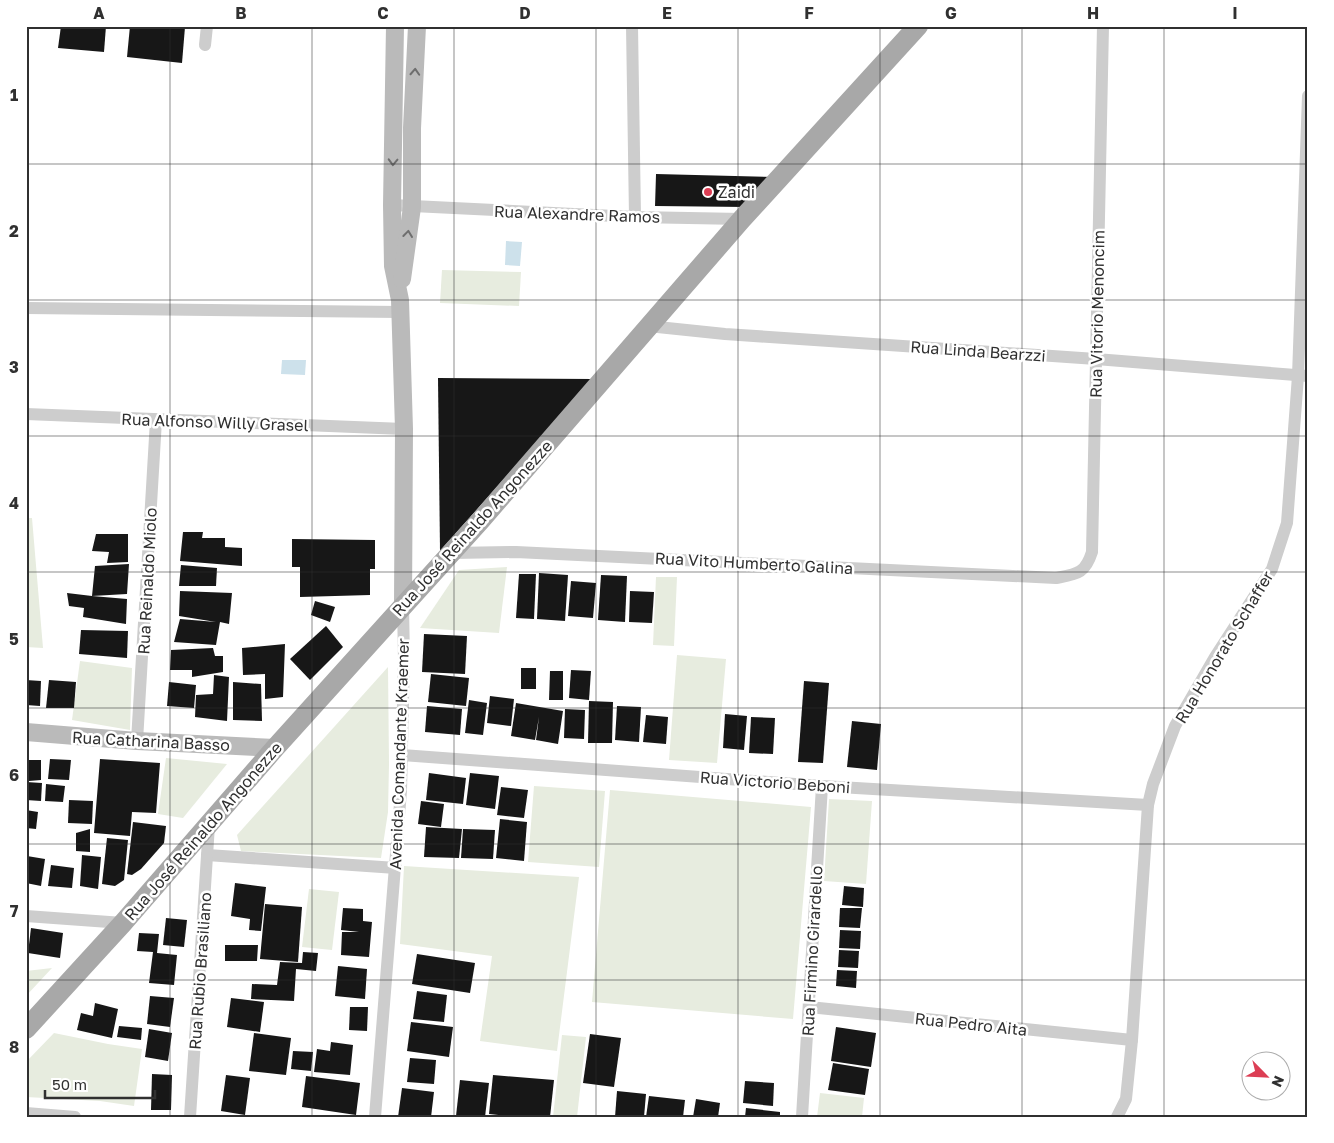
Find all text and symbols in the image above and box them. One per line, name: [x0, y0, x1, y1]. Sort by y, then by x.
text: A: [93, 3, 105, 23]
text: B: [235, 3, 247, 23]
text: C: [377, 3, 389, 23]
text: D: [519, 3, 531, 23]
text: E: [662, 3, 672, 23]
text: F: [804, 3, 814, 23]
text: G: [945, 3, 957, 23]
text: H: [1087, 3, 1099, 23]
text: I: [1232, 3, 1238, 23]
one-way arrow: [409, 67, 420, 75]
text: 1: [10, 85, 18, 105]
one-way arrow: [388, 159, 398, 167]
place label: Zaidi: [718, 182, 755, 202]
marker: Zaidi: [702, 186, 714, 198]
street label: Rua Alexandre Ramos: [494, 201, 660, 227]
text: 2: [9, 221, 19, 241]
one-way arrow: [402, 230, 413, 238]
street label: Rua Vitorio Menoncim: [1086, 230, 1108, 398]
street label: Rua Linda Bearzzi: [910, 336, 1046, 366]
text: 3: [9, 357, 19, 377]
street label: Rua Alfonso Willy Grasel: [121, 409, 309, 435]
street label: Rua José Reinaldo Angonezze: [388, 436, 556, 620]
text: 4: [9, 493, 19, 513]
street label: Rua Reinaldo Miolo: [133, 507, 161, 655]
street label: Rua Vito Humberto Galina: [654, 548, 854, 578]
street label: Rua Honorato Schaffer: [1170, 567, 1278, 727]
text: 5: [9, 629, 19, 649]
street label: Avenida Comandante Kraemer: [385, 638, 413, 870]
street label: Rua Catharina Basso: [72, 727, 230, 755]
street label: Rua José Reinaldo Angonezze: [120, 738, 286, 924]
text: 6: [9, 765, 19, 785]
street label: Rua Victorio Beboni: [699, 767, 851, 797]
street label: Rua Firmino Girardello: [798, 865, 826, 1037]
street label: Rua Rubio Brasiliano: [185, 892, 215, 1050]
text: 7: [10, 901, 19, 921]
street label: Rua Pedro Aita: [914, 1008, 1028, 1040]
text: 8: [9, 1037, 19, 1057]
north arrow: [1242, 1050, 1292, 1100]
scale bar: [45, 1068, 155, 1100]
text: N: [1268, 1073, 1288, 1090]
text: 50 m: [52, 1075, 87, 1093]

